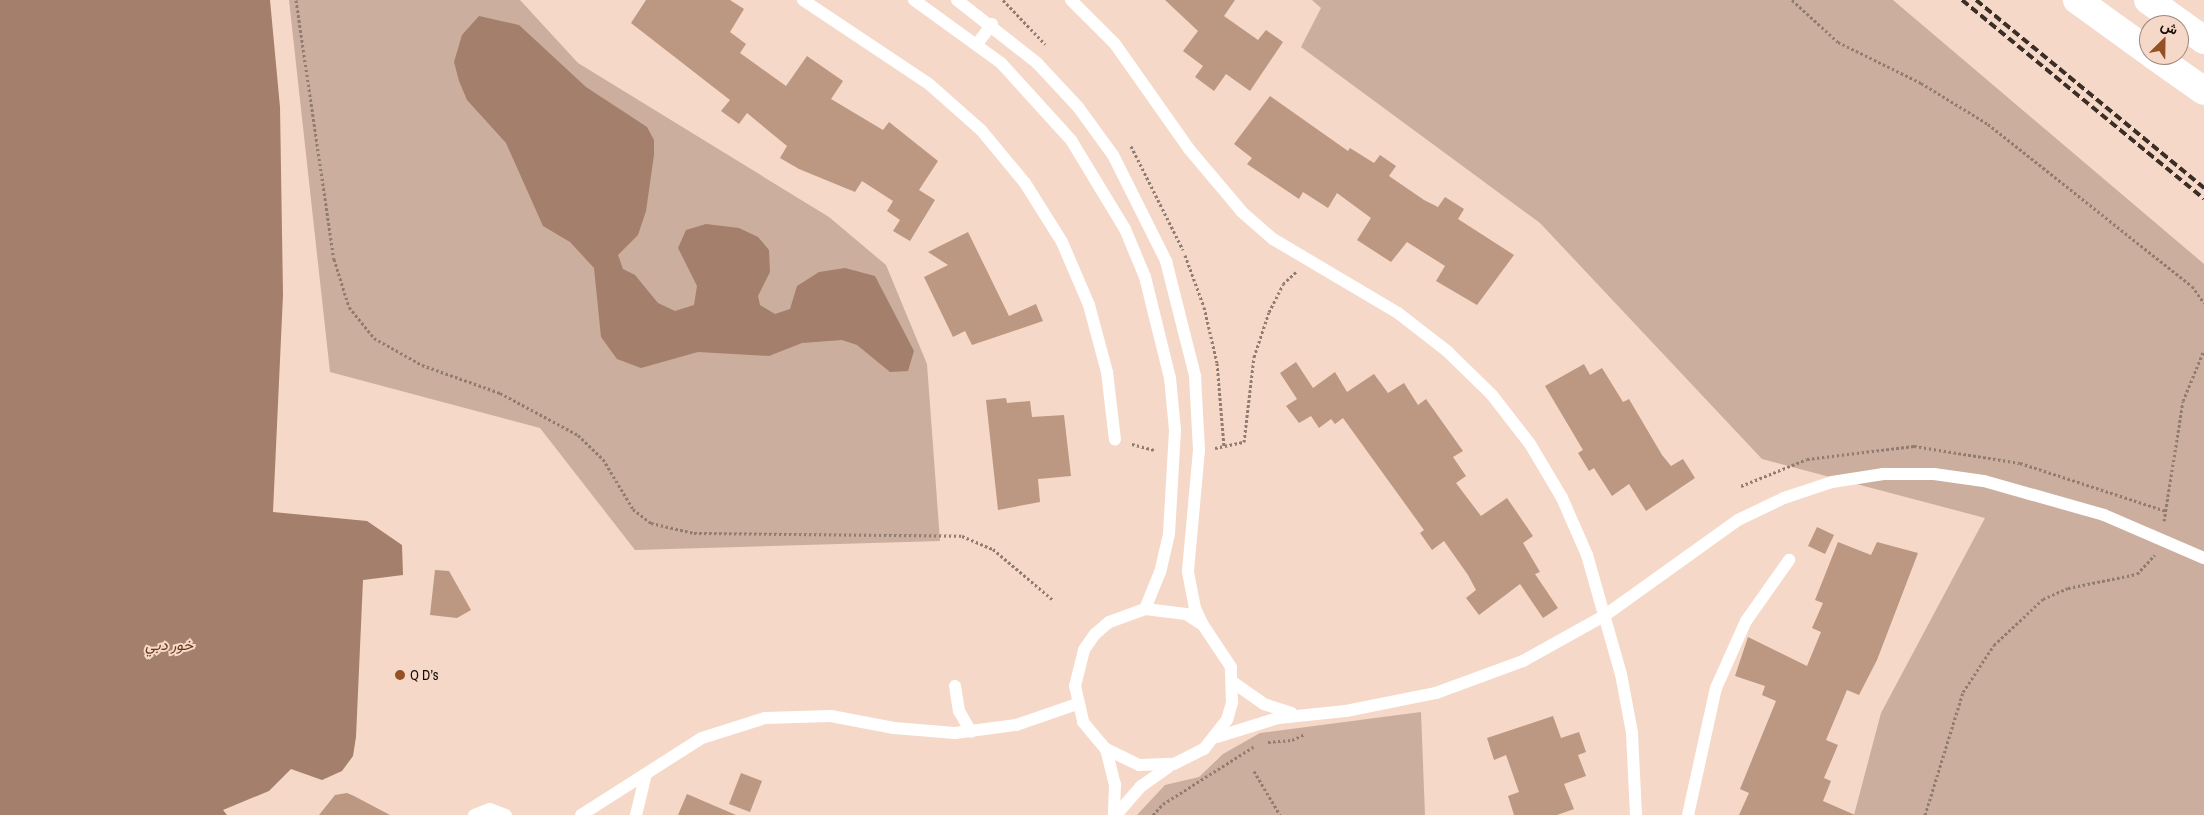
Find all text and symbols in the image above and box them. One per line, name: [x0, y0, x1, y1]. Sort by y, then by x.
north arrow: [2139, 15, 2189, 65]
text: ش: [2158, 16, 2181, 39]
water label: خور دبي: [145, 636, 193, 654]
place label: Q D’s: [410, 667, 439, 683]
marker: Q D’s: [394, 669, 406, 681]

